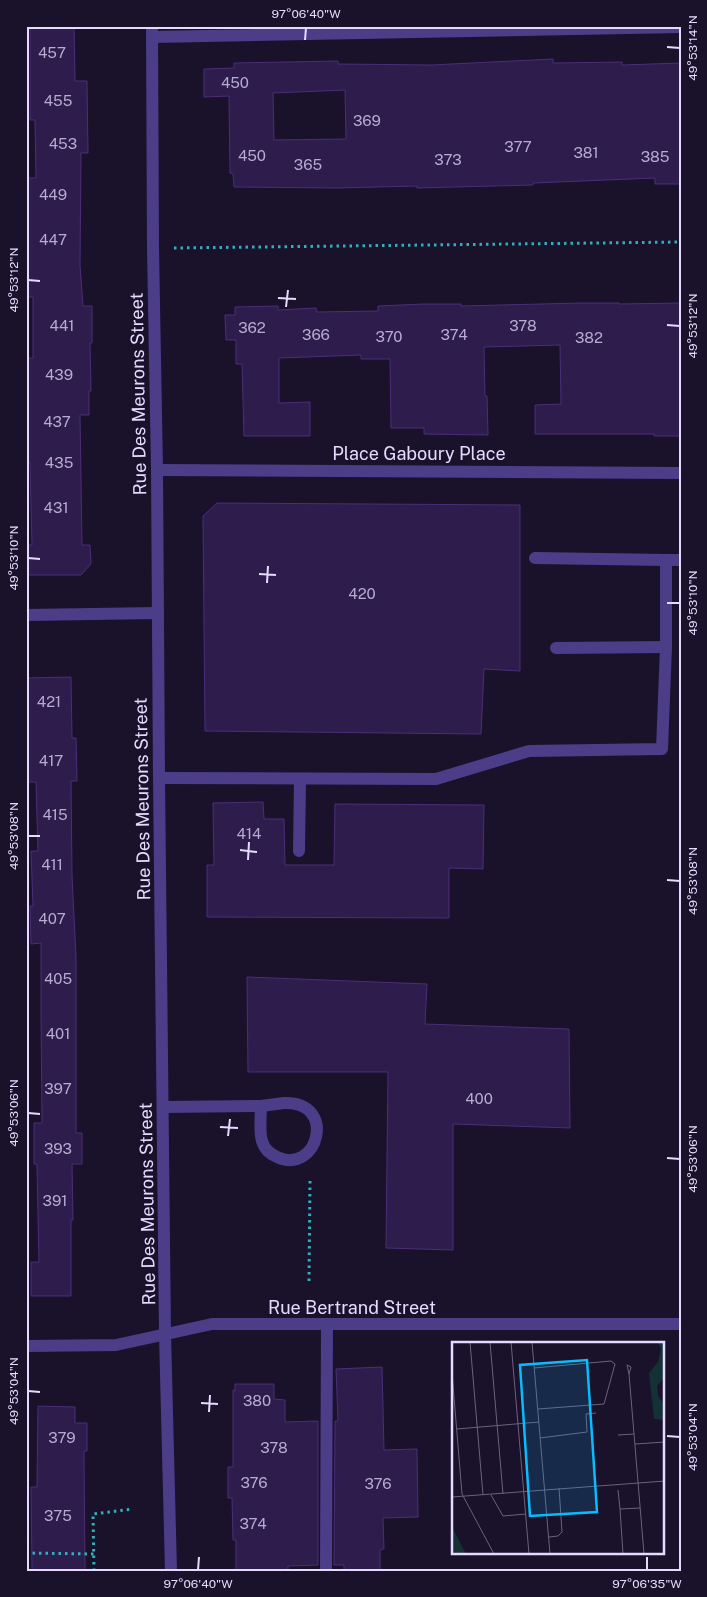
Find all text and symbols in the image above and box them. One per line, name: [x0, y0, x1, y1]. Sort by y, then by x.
text: 97°06'40"W: [271, 7, 341, 21]
text: 49°53'14"N: [686, 15, 700, 81]
house number: 457: [38, 44, 66, 61]
house number: 450: [221, 74, 249, 91]
house number: 455: [44, 92, 72, 109]
house number: 369: [353, 112, 381, 129]
house number: 453: [49, 135, 77, 152]
house number: 377: [504, 138, 532, 155]
house number: 381: [573, 144, 599, 161]
house number: 450: [238, 147, 266, 164]
house number: 385: [641, 148, 669, 165]
house number: 373: [434, 151, 462, 168]
house number: 365: [294, 156, 322, 173]
house number: 449: [39, 186, 67, 203]
house number: 447: [39, 231, 67, 248]
text: 49°53'12"N: [7, 247, 21, 313]
street label: Rue Des Meurons Street: [126, 292, 150, 496]
text: 49°53'12"N: [686, 293, 700, 359]
house number: 441: [50, 317, 74, 334]
house number: 378: [509, 317, 537, 334]
house number: 362: [238, 319, 266, 336]
house number: 366: [302, 326, 330, 343]
house number: 374: [440, 326, 468, 343]
house number: 370: [375, 328, 403, 345]
house number: 382: [575, 329, 603, 346]
house number: 439: [45, 366, 73, 383]
house number: 437: [43, 413, 71, 430]
street label: Place Gaboury Place: [332, 443, 506, 464]
house number: 435: [45, 454, 73, 471]
house number: 431: [44, 499, 68, 516]
text: 49°53'10"N: [7, 525, 21, 591]
text: 49°53'10"N: [686, 570, 700, 636]
house number: 420: [348, 585, 376, 602]
house number: 421: [37, 693, 61, 710]
street label: Rue Des Meurons Street: [130, 697, 154, 901]
house number: 417: [39, 752, 63, 769]
text: 49°53'08"N: [7, 802, 21, 870]
house number: 415: [42, 806, 68, 823]
house number: 414: [237, 825, 261, 842]
text: 49°53'08"N: [686, 847, 700, 915]
house number: 411: [41, 856, 63, 873]
house number: 407: [38, 910, 66, 927]
house number: 405: [44, 970, 72, 987]
house number: 401: [46, 1025, 70, 1042]
text: 49°53'06"N: [7, 1079, 21, 1147]
house number: 397: [44, 1080, 72, 1097]
house number: 400: [465, 1090, 493, 1107]
street label: Rue Des Meurons Street: [135, 1102, 159, 1306]
text: 49°53'06"N: [686, 1125, 700, 1193]
house number: 393: [44, 1140, 72, 1157]
house number: 391: [43, 1192, 67, 1209]
street label: Rue Bertrand Street: [268, 1297, 436, 1318]
inset map: [452, 1342, 664, 1554]
text: 49°53'04"N: [7, 1357, 21, 1425]
house number: 380: [243, 1392, 271, 1409]
text: 49°53'04"N: [686, 1403, 700, 1471]
house number: 379: [48, 1429, 76, 1446]
house number: 378: [260, 1439, 288, 1456]
house number: 376: [240, 1474, 268, 1491]
house number: 376: [364, 1475, 392, 1492]
house number: 375: [44, 1507, 72, 1524]
house number: 374: [239, 1515, 267, 1532]
text: 97°06'40"W: [163, 1577, 233, 1591]
text: 97°06'35"W: [612, 1577, 682, 1591]

